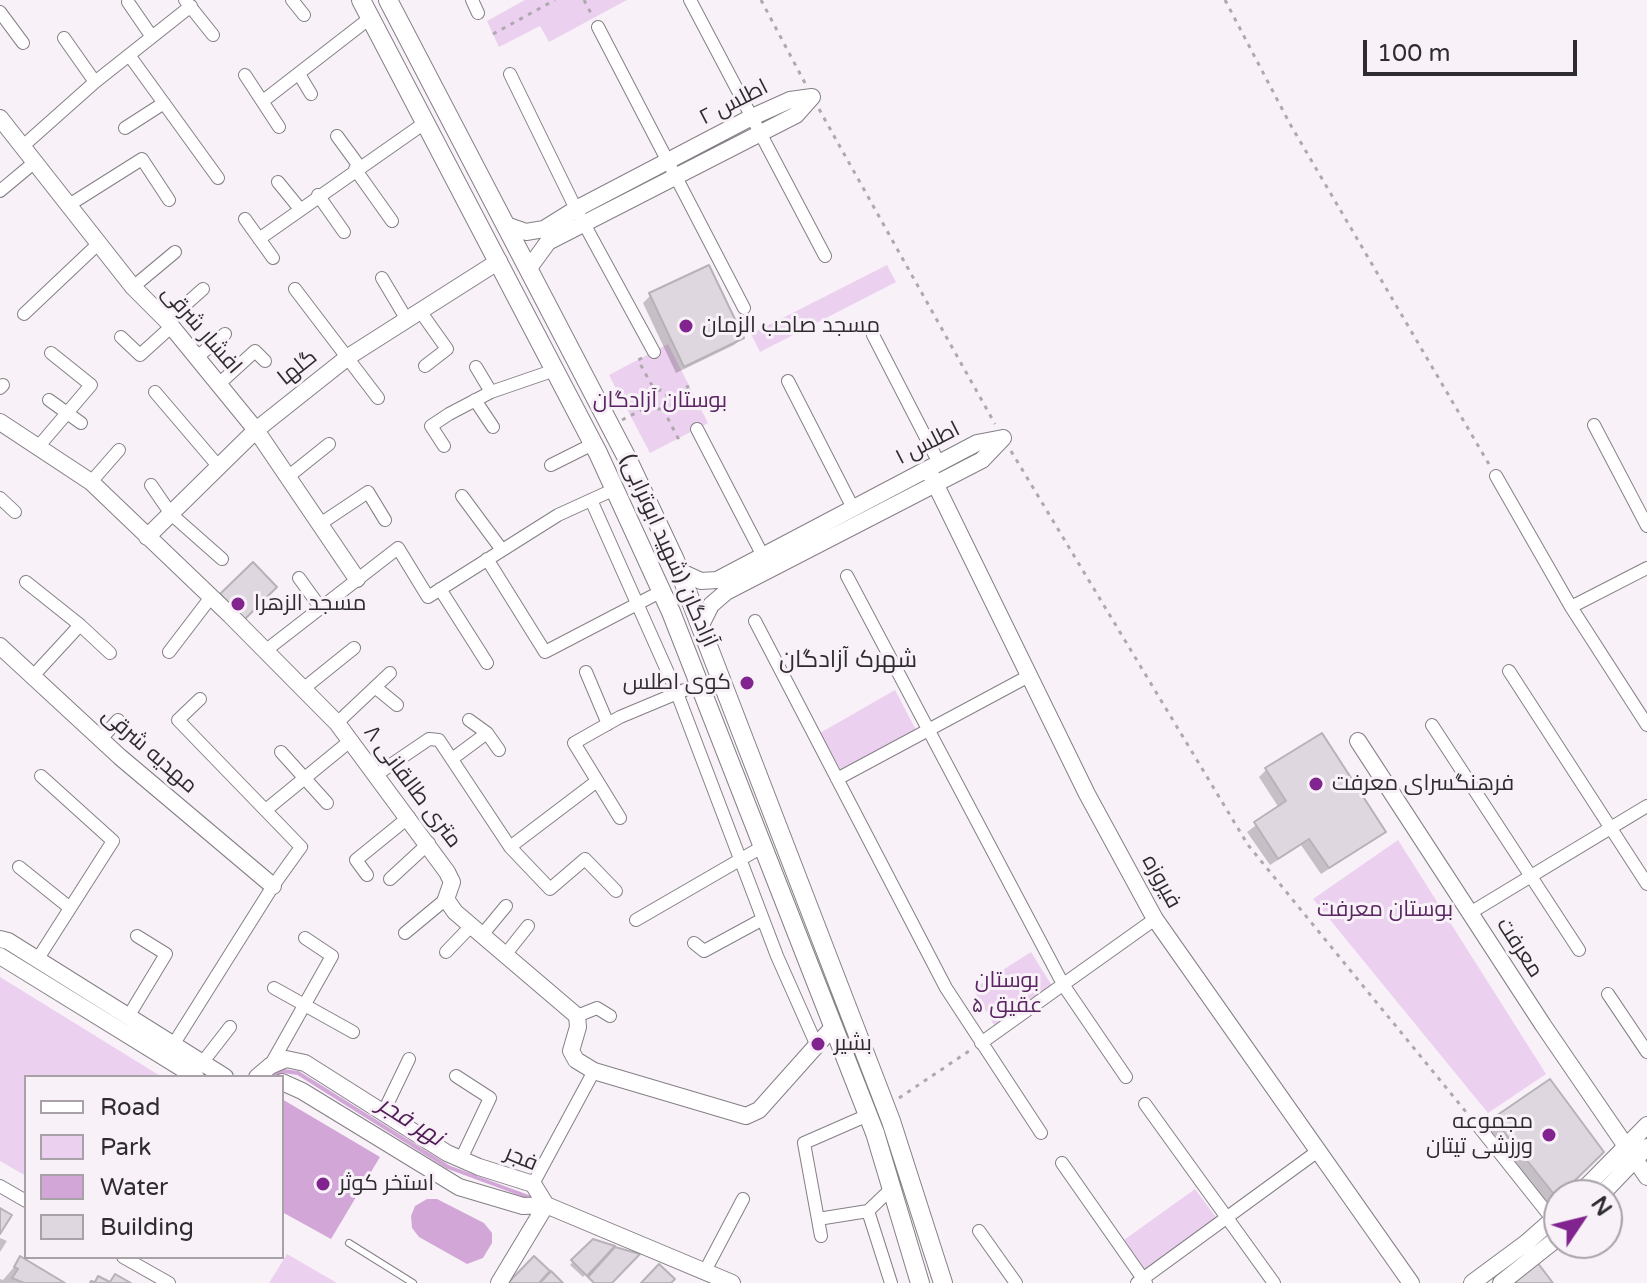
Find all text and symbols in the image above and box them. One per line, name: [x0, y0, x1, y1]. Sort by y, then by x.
scale bar: [1367, 24, 1581, 74]
text: 100 m: [1377, 39, 1451, 68]
street label: اطلس ۲: [695, 74, 773, 132]
street label: افشار شرقی: [155, 280, 247, 380]
place label: مسجد صاحب الزمان: [702, 313, 880, 339]
marker: مسجد صاحب الزمان: [677, 317, 695, 335]
street label: گلها: [273, 344, 323, 392]
park label: بوستان آزادگان: [593, 388, 727, 414]
street label: اطلس ۱: [891, 417, 965, 471]
street label: آزادگان (شهید ابوترابی): [614, 450, 722, 652]
place label: مسجد الزهرا: [254, 591, 366, 617]
marker: مسجد الزهرا: [229, 595, 247, 613]
district label: شهرک آزادگان: [779, 647, 917, 675]
place label: کوی اطلس: [623, 670, 731, 696]
marker: کوی اطلس: [738, 674, 756, 692]
street label: مهدیه شرقی: [96, 702, 202, 800]
street label: ۸ متری طالقانی: [357, 720, 467, 854]
place label: فرهنگسرای معرفت: [1332, 771, 1514, 797]
marker: فرهنگسرای معرفت: [1307, 775, 1325, 793]
street label: فیروزه: [1136, 851, 1186, 913]
park label: بوستان معرفت: [1317, 897, 1453, 923]
street label: معرفت: [1490, 913, 1548, 983]
park label: بوستان عقیق ۵: [972, 968, 1042, 1020]
place label: بشیر: [834, 1031, 872, 1057]
marker: بشیر: [809, 1035, 827, 1053]
legend: [24, 1075, 284, 1259]
water label: نهر فجر: [372, 1091, 448, 1153]
text: Road: [100, 1093, 160, 1122]
place label: مجموعه ورزشی تیتان: [1426, 1109, 1533, 1160]
marker: مجموعه ورزشی تیتان: [1540, 1126, 1558, 1144]
text: Park: [100, 1133, 151, 1162]
street label: فجر: [501, 1140, 541, 1178]
place label: استخر کوثر: [339, 1171, 434, 1197]
text: Water: [100, 1173, 168, 1202]
marker: استخر کوثر: [314, 1175, 332, 1193]
north arrow: [1543, 1179, 1623, 1259]
text: N: [1585, 1192, 1617, 1221]
text: Building: [100, 1213, 194, 1242]

